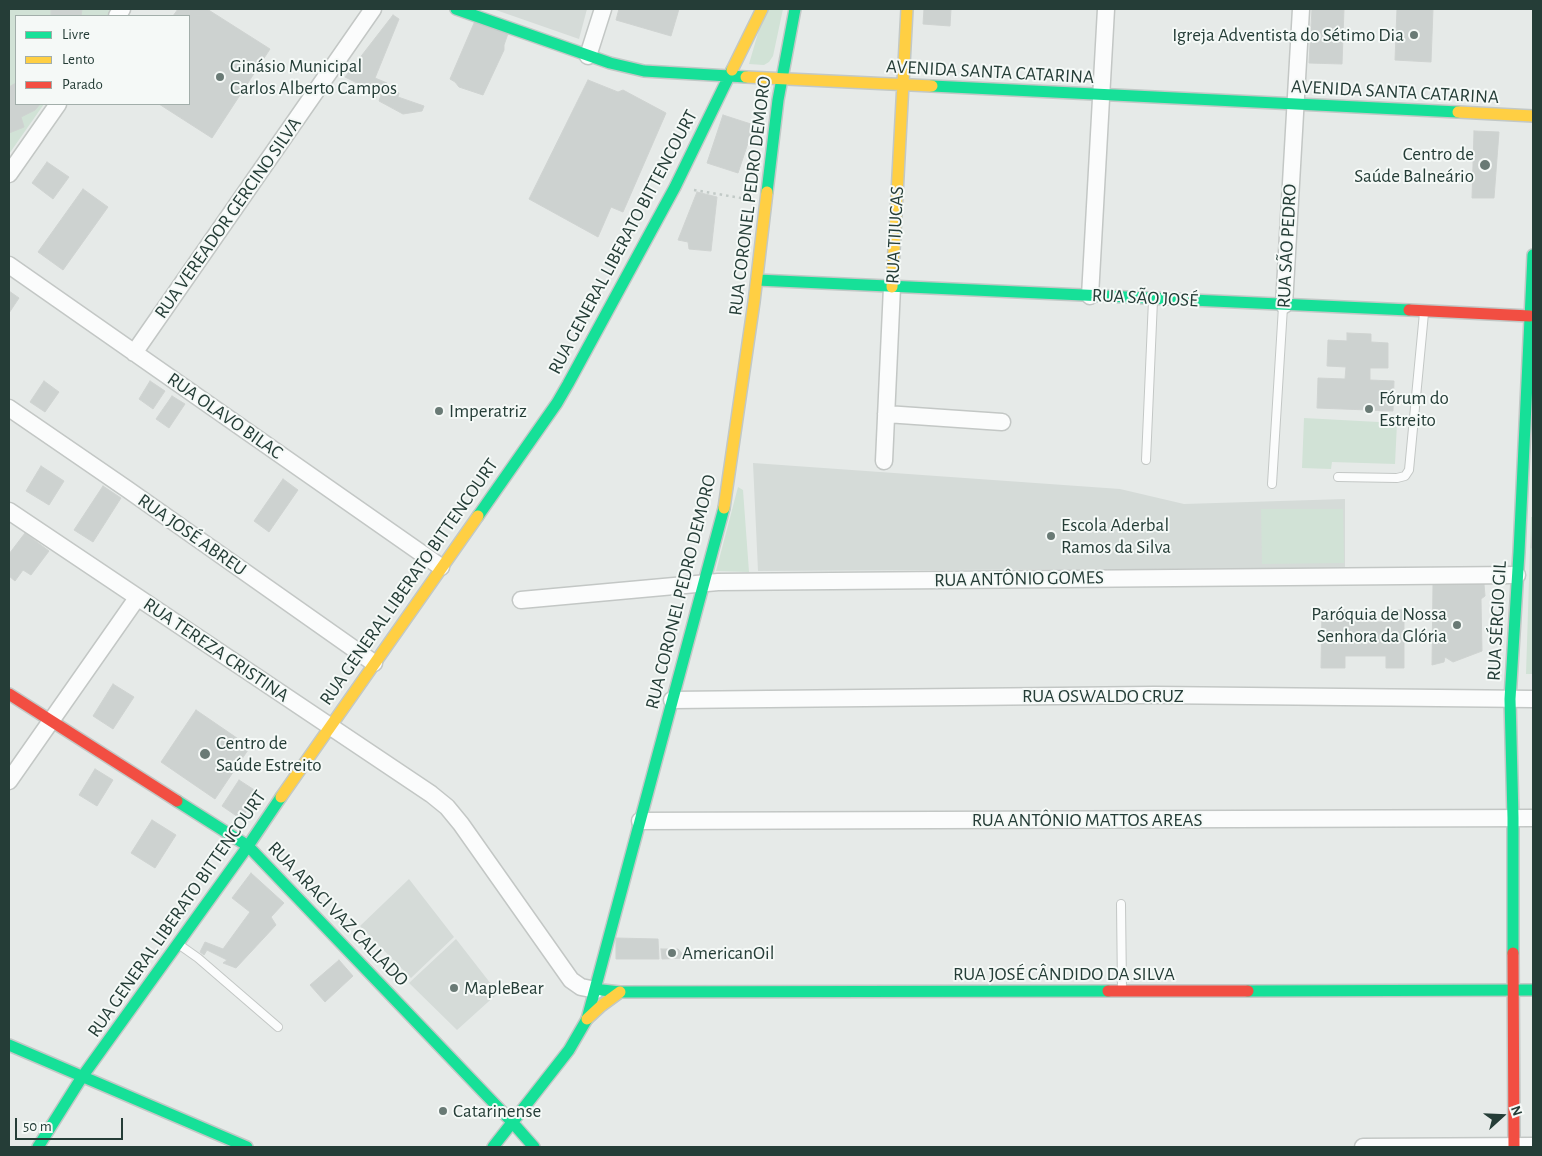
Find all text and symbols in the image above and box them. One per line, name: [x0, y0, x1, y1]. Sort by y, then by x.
legend: [15, 15, 190, 105]
place label: Igreja Adventista do Sétimo Dia: [1172, 24, 1404, 46]
text: Livre: [62, 27, 90, 42]
marker: Igreja Adventista do Sétimo Dia: [1408, 29, 1420, 41]
text: Lento: [62, 52, 95, 67]
place label: Ginásio Municipal Carlos Alberto Campos: [230, 55, 397, 99]
street label: AVENIDA SANTA CATARINA: [885, 55, 1095, 89]
marker: Ginásio Municipal Carlos Alberto Campos: [214, 71, 226, 83]
street label: RUA CORONEL PEDRO DEMORO: [724, 75, 776, 317]
street label: AVENIDA SANTA CATARINA: [1290, 75, 1500, 109]
text: Parado: [62, 77, 103, 92]
street label: RUA GENERAL LIBERATO BITTENCOURT: [543, 106, 703, 378]
street label: RUA VEREADOR GERCINO SILVA: [150, 113, 306, 323]
place label: Centro de Saúde Balneário: [1354, 143, 1474, 187]
marker: Centro de Saúde Balneário: [1478, 158, 1492, 172]
street label: RUA SÃO PEDRO: [1272, 183, 1302, 309]
street label: RUA TIJUCAS: [881, 186, 909, 284]
street label: RUA SÃO JOSÉ: [1091, 284, 1199, 312]
street label: RUA OLAVO BILAC: [163, 368, 287, 464]
place label: Fórum do Estreito: [1379, 387, 1449, 431]
place label: Imperatriz: [449, 400, 527, 422]
marker: Fórum do Estreito: [1363, 403, 1375, 415]
marker: Imperatriz: [433, 405, 445, 417]
street label: RUA GENERAL LIBERATO BITTENCOURT: [315, 454, 503, 710]
street label: RUA CORONEL PEDRO DEMORO: [641, 472, 721, 712]
street label: RUA JOSÉ ABREU: [133, 489, 251, 581]
place label: Escola Aderbal Ramos da Silva: [1061, 514, 1171, 558]
marker: Escola Aderbal Ramos da Silva: [1045, 530, 1057, 542]
street label: RUA SÉRGIO GIL: [1482, 560, 1512, 682]
street label: RUA ANTÔNIO GOMES: [934, 566, 1104, 592]
street label: RUA TEREZA CRISTINA: [139, 593, 293, 707]
place label: Paróquia de Nossa Senhora da Glória: [1311, 603, 1447, 647]
marker: Paróquia de Nossa Senhora da Glória: [1451, 619, 1463, 631]
street label: RUA OSWALDO CRUZ: [1022, 685, 1184, 707]
place label: Centro de Saúde Estreito: [216, 732, 322, 776]
marker: Centro de Saúde Estreito: [198, 747, 212, 761]
street label: RUA GENERAL LIBERATO BITTENCOURT: [83, 786, 271, 1042]
street label: RUA ANTÔNIO MATTOS AREAS: [972, 809, 1202, 831]
street label: RUA ARACI VAZ CALLADO: [263, 837, 413, 991]
place label: AmericanOil: [682, 942, 774, 964]
marker: AmericanOil: [666, 947, 678, 959]
street label: RUA JOSÉ CÂNDIDO DA SILVA: [953, 963, 1175, 985]
place label: MapleBear: [464, 977, 544, 999]
marker: MapleBear: [448, 982, 460, 994]
north arrow: [1477, 1091, 1527, 1141]
place label: Catarinense: [453, 1100, 541, 1122]
text: N: [1508, 1104, 1524, 1118]
marker: Catarinense: [437, 1105, 449, 1117]
scale bar: [18, 1108, 125, 1140]
text: 50 m: [23, 1119, 52, 1134]

